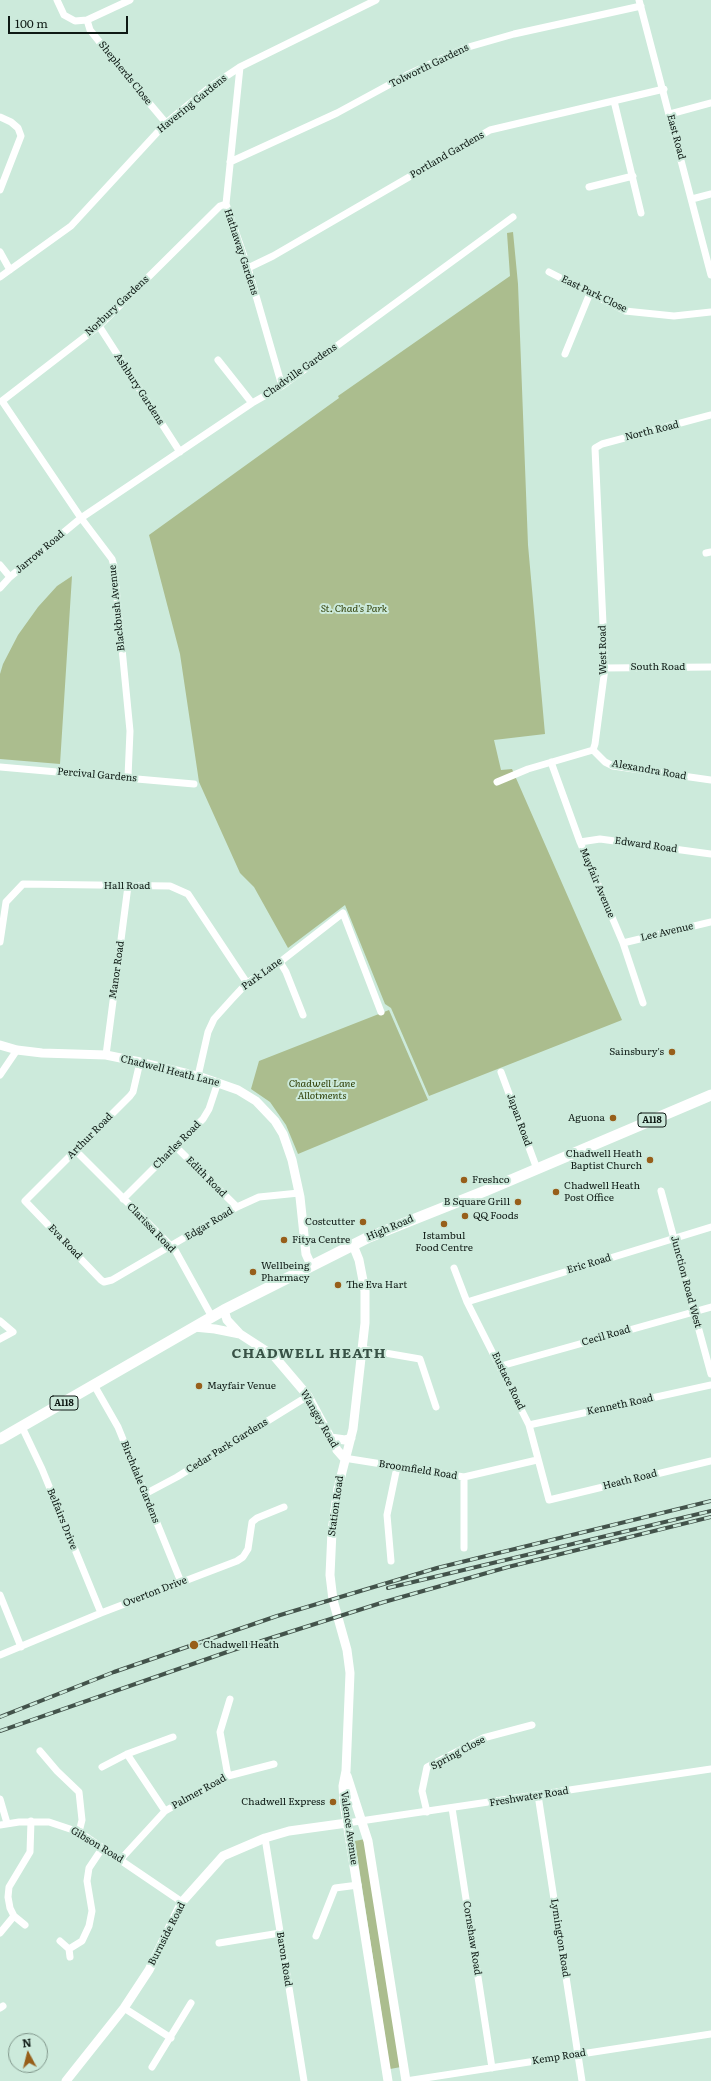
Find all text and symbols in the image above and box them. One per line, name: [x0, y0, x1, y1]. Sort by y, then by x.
scale bar: [10, 8, 130, 34]
text: 100 m: [15, 14, 48, 32]
street label: Shepherds Close: [96, 39, 154, 107]
street label: Tolworth Gardens: [387, 42, 471, 90]
street label: Havering Gardens: [155, 72, 229, 136]
street label: East Road: [664, 113, 688, 161]
street label: Portland Gardens: [408, 129, 486, 181]
street label: Hathaway Gardens: [221, 207, 261, 297]
street label: Norbury Gardens: [83, 273, 151, 339]
street label: East Park Close: [559, 273, 629, 315]
street label: Chadville Gardens: [261, 341, 339, 401]
street label: Ashbury Gardens: [111, 351, 167, 427]
street label: North Road: [624, 418, 680, 444]
street label: Jarrow Road: [13, 528, 67, 576]
street label: Blackbush Avenue: [106, 564, 128, 652]
park label: St. Chad's Park: [321, 603, 387, 615]
street label: West Road: [597, 625, 609, 675]
street label: South Road: [631, 661, 685, 673]
street label: Alexandra Road: [611, 758, 687, 782]
street label: Percival Gardens: [57, 766, 137, 784]
street label: Edward Road: [614, 835, 678, 855]
street label: Mayfair Avenue: [577, 846, 617, 920]
street label: Hall Road: [104, 880, 150, 892]
street label: Lee Avenue: [639, 920, 695, 944]
street label: Manor Road: [107, 940, 127, 1000]
street label: Park Lane: [239, 955, 285, 993]
place label: Sainsbury's: [609, 1046, 664, 1058]
marker: Sainsbury's: [667, 1047, 677, 1057]
street label: Chadwell Heath Lane: [119, 1053, 221, 1089]
park label: Chadwell Lane Allotments: [289, 1078, 355, 1102]
street label: Japan Road: [504, 1092, 534, 1148]
street label: Arthur Road: [65, 1111, 115, 1161]
place label: Aguona: [568, 1112, 605, 1124]
marker: Aguona: [608, 1113, 618, 1123]
road number: A118: [638, 1113, 666, 1127]
street label: Charles Road: [151, 1119, 203, 1171]
place label: Chadwell Heath Baptist Church: [566, 1148, 642, 1172]
street label: Edith Road: [183, 1154, 229, 1200]
marker: Chadwell Heath Baptist Church: [645, 1155, 655, 1165]
place label: Freshco: [472, 1174, 509, 1186]
marker: Freshco: [459, 1175, 469, 1185]
place label: Chadwell Heath Post Office: [564, 1180, 640, 1204]
marker: Chadwell Heath Post Office: [551, 1187, 561, 1197]
place label: B Square Grill: [444, 1196, 510, 1208]
marker: B Square Grill: [513, 1197, 523, 1207]
street label: Clarissa Road: [124, 1201, 178, 1255]
street label: Edgar Road: [183, 1205, 235, 1243]
place label: QQ Foods: [473, 1210, 518, 1222]
marker: QQ Foods: [460, 1211, 470, 1221]
street label: High Road: [365, 1213, 415, 1243]
place label: Costcutter: [305, 1216, 355, 1228]
marker: Costcutter: [358, 1217, 368, 1227]
marker: Istambul Food Centre: [439, 1219, 449, 1229]
street label: Eva Road: [46, 1222, 84, 1262]
place label: Istambul Food Centre: [415, 1230, 473, 1254]
place label: Fitya Centre: [292, 1234, 350, 1246]
marker: Fitya Centre: [279, 1235, 289, 1245]
street label: Junction Road West: [668, 1235, 704, 1329]
street label: Eric Road: [565, 1252, 613, 1276]
place label: Wellbeing Pharmacy: [261, 1260, 310, 1284]
marker: Wellbeing Pharmacy: [248, 1267, 258, 1277]
place label: The Eva Hart: [346, 1279, 407, 1291]
marker: The Eva Hart: [333, 1280, 343, 1290]
street label: Cecil Road: [580, 1323, 632, 1349]
district label: CHADWELL HEATH: [231, 1346, 387, 1362]
street label: Eustace Road: [489, 1350, 527, 1412]
place label: Mayfair Venue: [207, 1380, 276, 1392]
marker: Mayfair Venue: [194, 1381, 204, 1391]
street label: Wangey Road: [298, 1388, 340, 1450]
street label: Kenneth Road: [586, 1392, 654, 1418]
road number: A118: [50, 1396, 78, 1410]
street label: Cedar Park Gardens: [184, 1416, 270, 1476]
street label: Birchdale Gardens: [118, 1439, 162, 1525]
street label: Broomfield Road: [378, 1458, 458, 1482]
street label: Heath Road: [602, 1467, 658, 1493]
street label: Station Road: [326, 1475, 346, 1537]
street label: Belfairs Drive: [44, 1487, 80, 1551]
street label: Overton Drive: [121, 1574, 189, 1610]
marker: Chadwell Heath: [188, 1639, 200, 1651]
place label: Chadwell Heath: [203, 1639, 279, 1651]
street label: Spring Close: [429, 1734, 487, 1772]
street label: Palmer Road: [170, 1772, 228, 1812]
street label: Freshwater Road: [489, 1785, 569, 1809]
street label: Valence Avenue: [338, 1790, 360, 1866]
place label: Chadwell Express: [241, 1796, 325, 1808]
marker: Chadwell Express: [328, 1797, 338, 1807]
street label: Gibson Road: [68, 1824, 126, 1866]
street label: Lymington Road: [548, 1898, 572, 1978]
street label: Burnside Road: [146, 1900, 188, 1968]
street label: Cornshaw Road: [460, 1900, 484, 1976]
street label: Baron Road: [274, 1931, 294, 1987]
north arrow: [8, 2033, 48, 2073]
text: N: [21, 2034, 32, 2051]
street label: Kemp Road: [531, 2047, 587, 2067]

